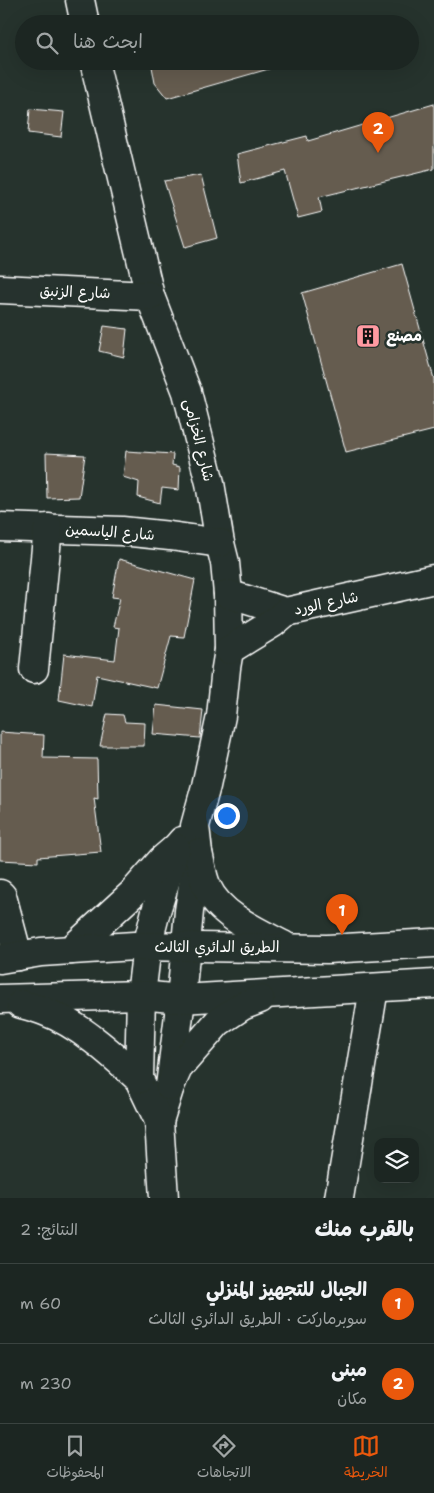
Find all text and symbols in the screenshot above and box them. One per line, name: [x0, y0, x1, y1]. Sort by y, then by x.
search box: [15, 15, 419, 70]
icon: search: [33, 29, 61, 57]
text: ابحث هنا: [73, 29, 143, 54]
pin: 2: [362, 112, 394, 153]
street label: شارع الزنبق: [39, 281, 111, 303]
building icon: مصنع: [355, 323, 381, 349]
place label: مصنع: [386, 326, 422, 347]
street label: شارع الخزامى: [179, 397, 219, 483]
street label: شارع الياسمين: [65, 519, 155, 545]
street label: شارع الورد: [292, 586, 360, 620]
your location: [214, 803, 240, 829]
pin: 1: [326, 894, 358, 935]
street label: الطريق الدائري الثالث: [155, 937, 279, 958]
map controls: [374, 1138, 419, 1183]
button: layers: [374, 1138, 419, 1183]
text: بالقرب منك: [315, 1215, 414, 1243]
text: النتائج: 2: [20, 1219, 78, 1240]
text: الجبال للتجهيز المنزلي: [206, 1277, 367, 1302]
text: 60 m: [20, 1293, 61, 1314]
text: 1: [394, 1293, 402, 1314]
text: سوبرماركت · الطريق الدائري الثالث: [148, 1308, 367, 1329]
text: مبنى: [331, 1357, 367, 1382]
text: 230 m: [20, 1373, 72, 1394]
text: 2: [392, 1373, 404, 1394]
text: مكان: [337, 1388, 367, 1409]
tab: المحفوظات: [46, 1432, 104, 1485]
tab: الاتجاهات: [197, 1432, 251, 1485]
tab: الخريطة: [344, 1432, 388, 1485]

